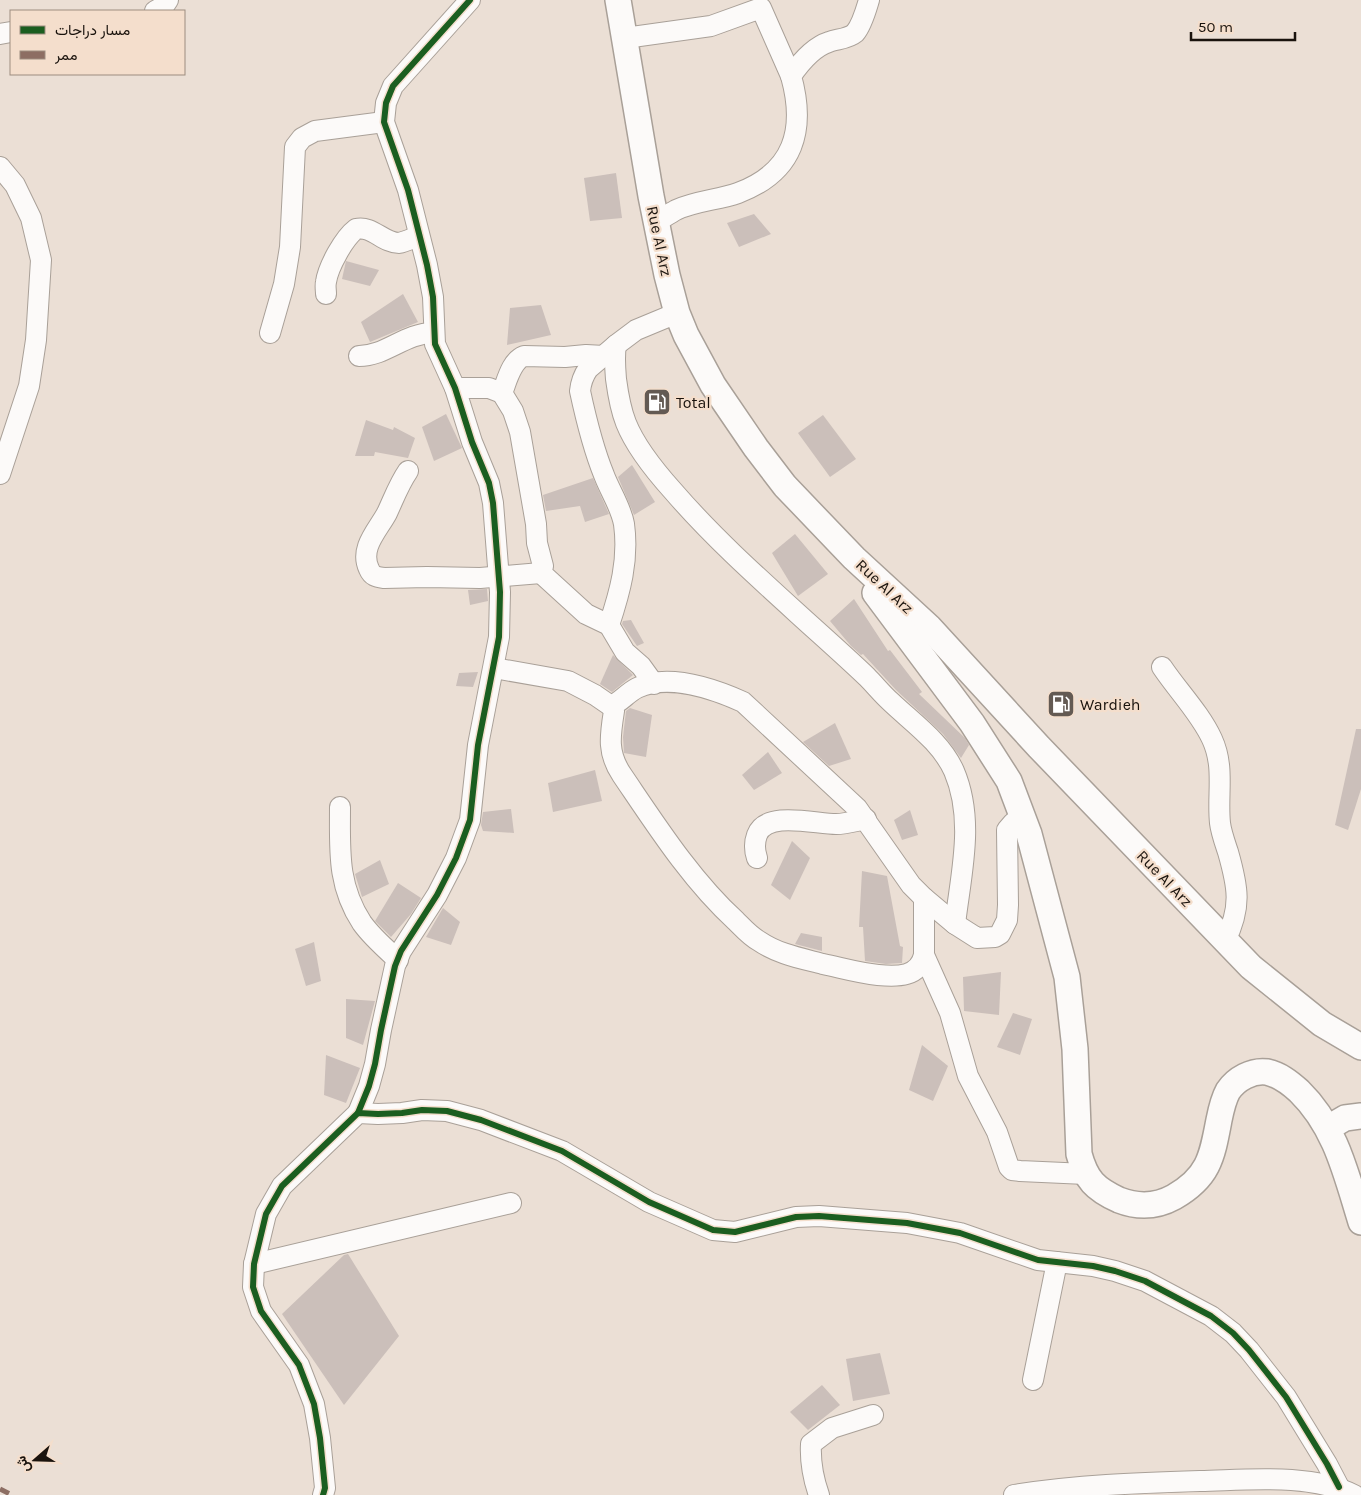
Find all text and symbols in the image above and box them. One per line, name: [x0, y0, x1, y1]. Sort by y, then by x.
legend: [10, 10, 185, 75]
scale bar: [1191, 10, 1295, 42]
text: 50 m: [1198, 18, 1233, 36]
text: مسار دراجات: [55, 21, 130, 39]
text: ممر: [54, 46, 77, 64]
street label: Rue Al Arz: [643, 204, 676, 278]
fuel station icon: Total: [642, 387, 672, 417]
place label: Total: [676, 393, 711, 412]
street label: Rue Al Arz: [852, 555, 917, 618]
fuel station icon: Wardieh: [1046, 689, 1076, 719]
place label: Wardieh: [1080, 695, 1141, 714]
street label: Rue Al Arz: [1133, 846, 1196, 911]
north arrow: [10, 1435, 60, 1485]
text: ش: [12, 1453, 34, 1475]

